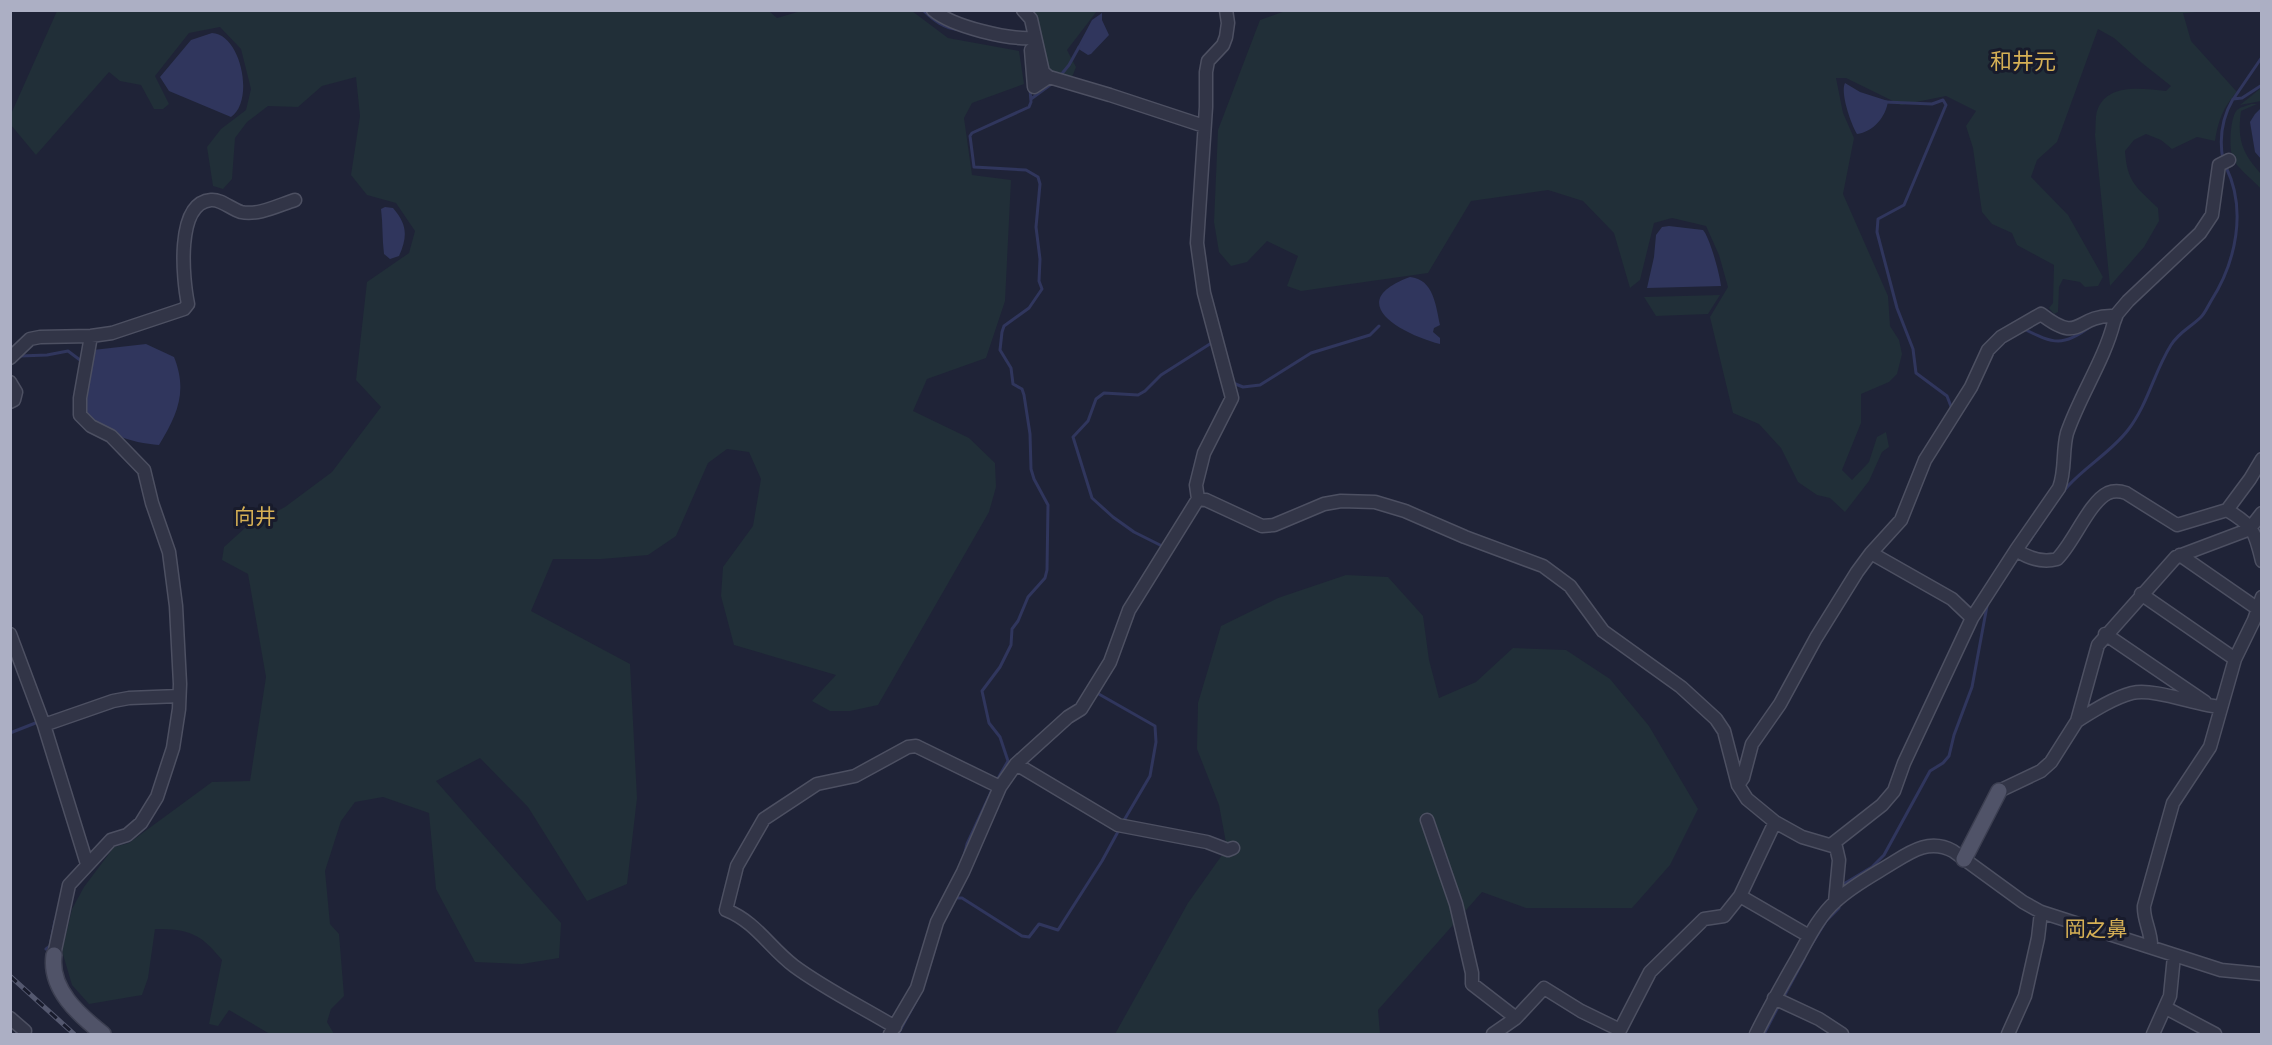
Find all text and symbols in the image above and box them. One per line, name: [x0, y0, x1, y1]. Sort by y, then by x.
district label: 和井元: [1990, 46, 2056, 76]
district label: 向井: [234, 502, 276, 531]
district label: 岡之鼻: [2065, 914, 2128, 943]

